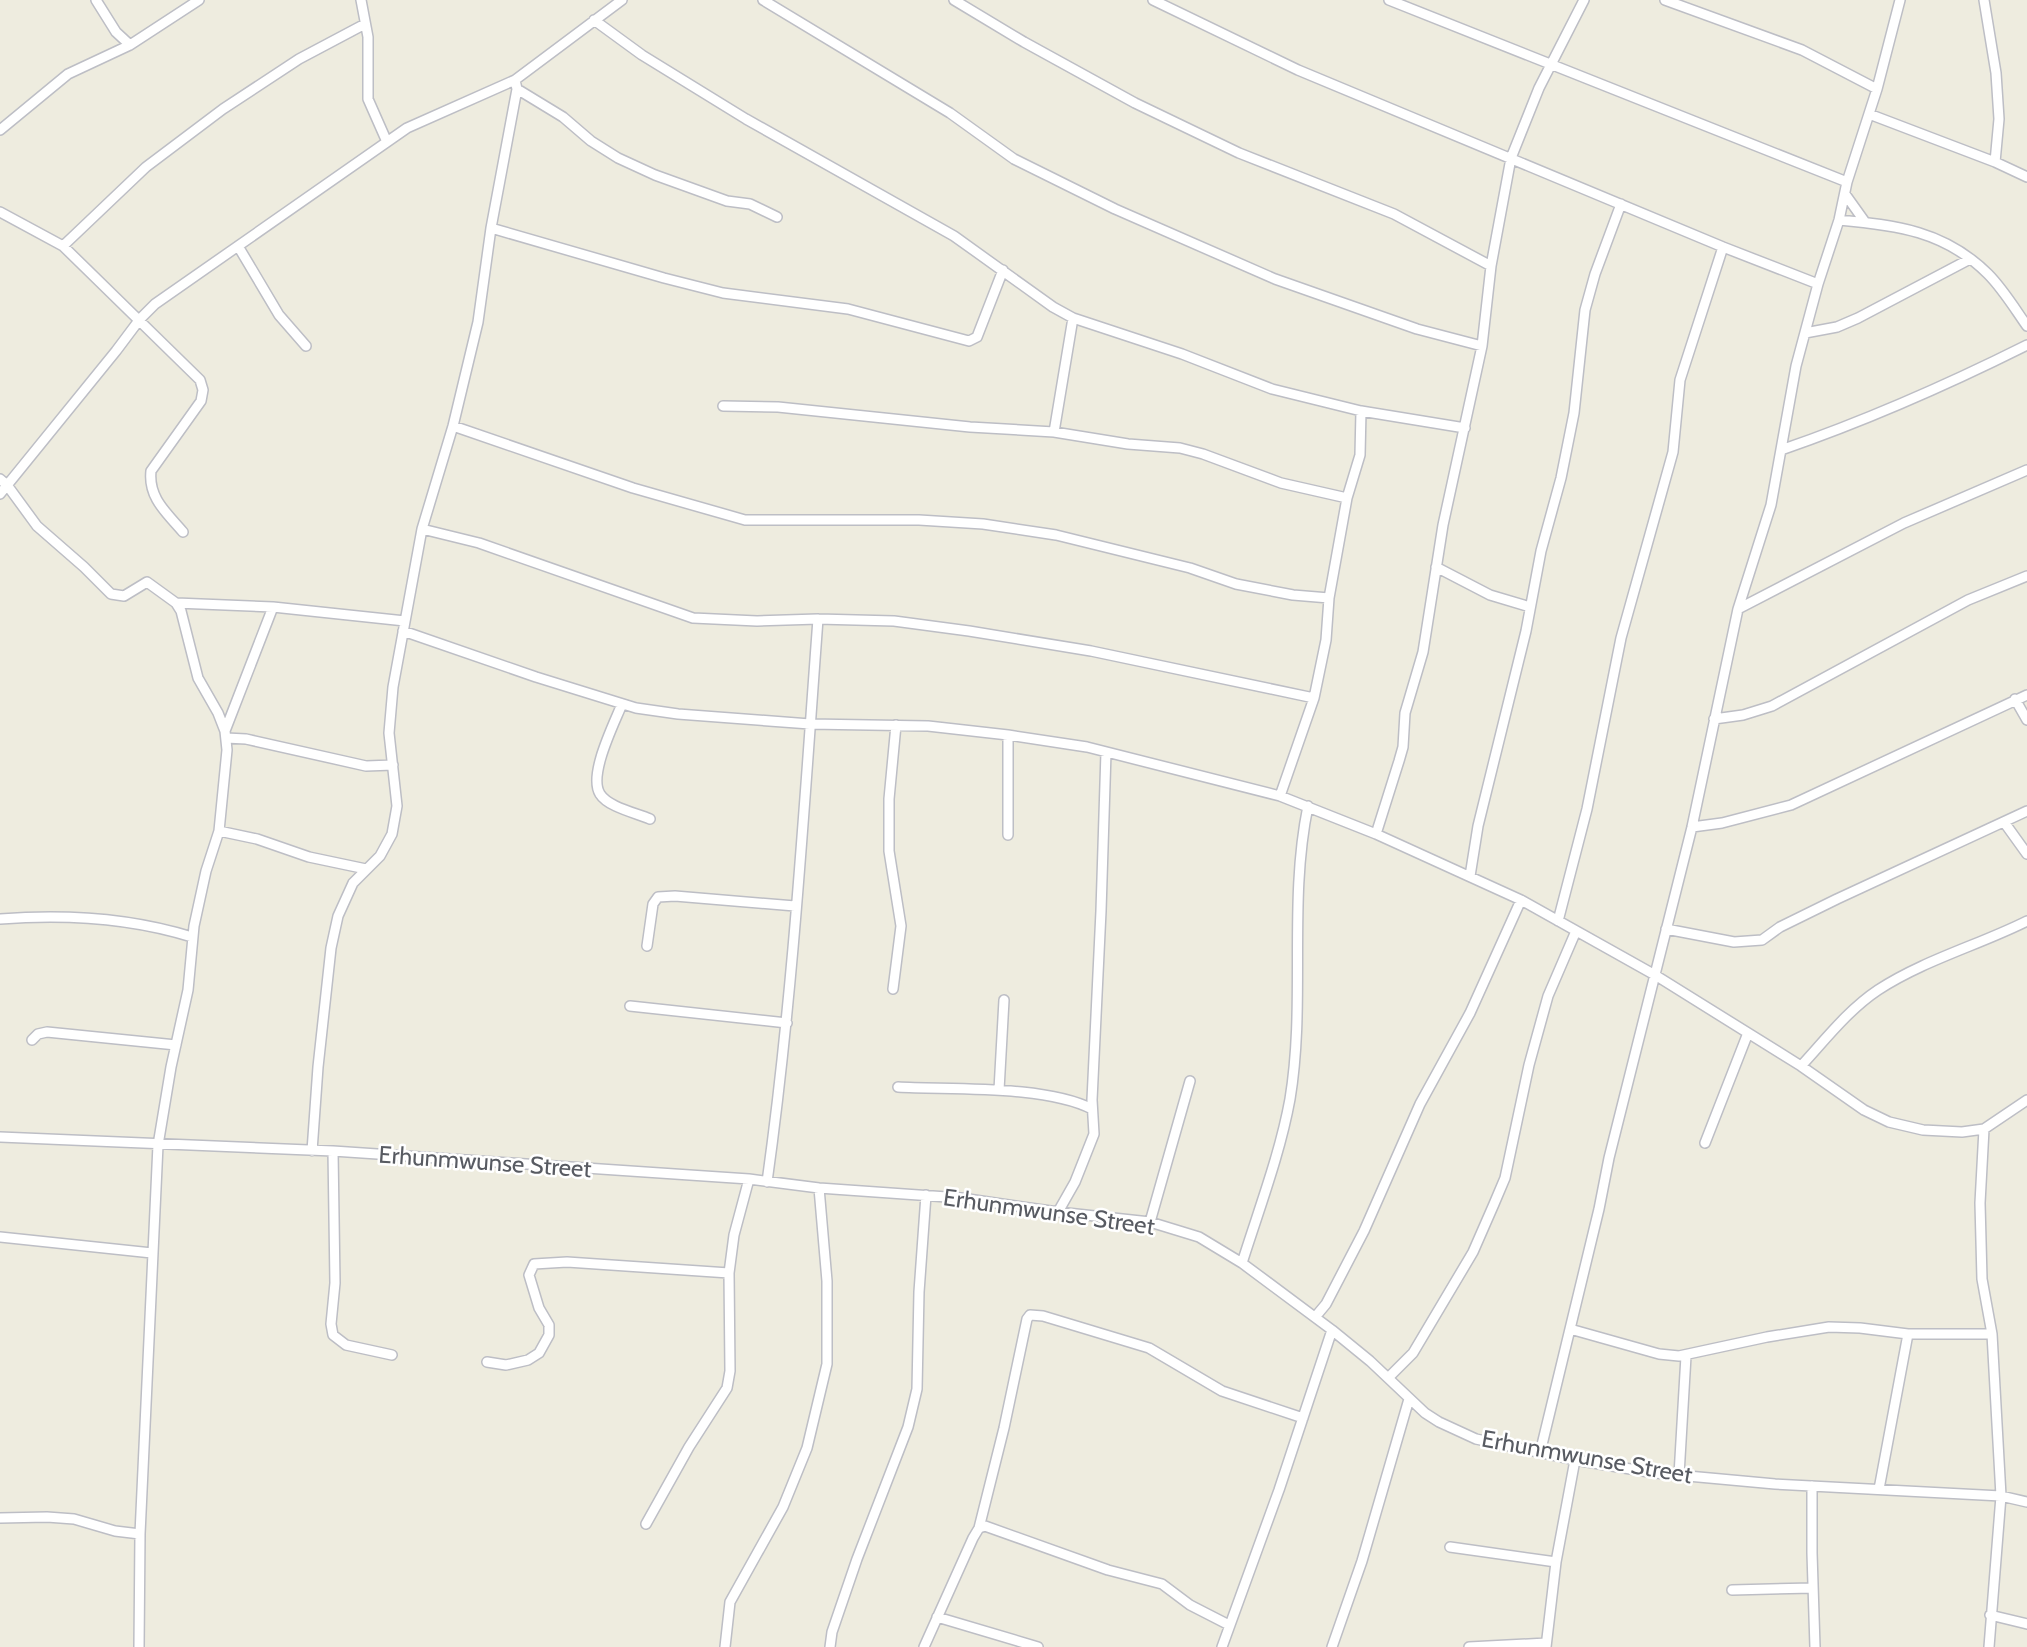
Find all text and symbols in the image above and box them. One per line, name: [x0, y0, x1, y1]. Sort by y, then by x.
street label: Erhunmwunse Street: [378, 1140, 592, 1183]
street label: Erhunmwunse Street: [941, 1182, 1157, 1241]
street label: Erhunmwunse Street: [1480, 1424, 1695, 1489]

